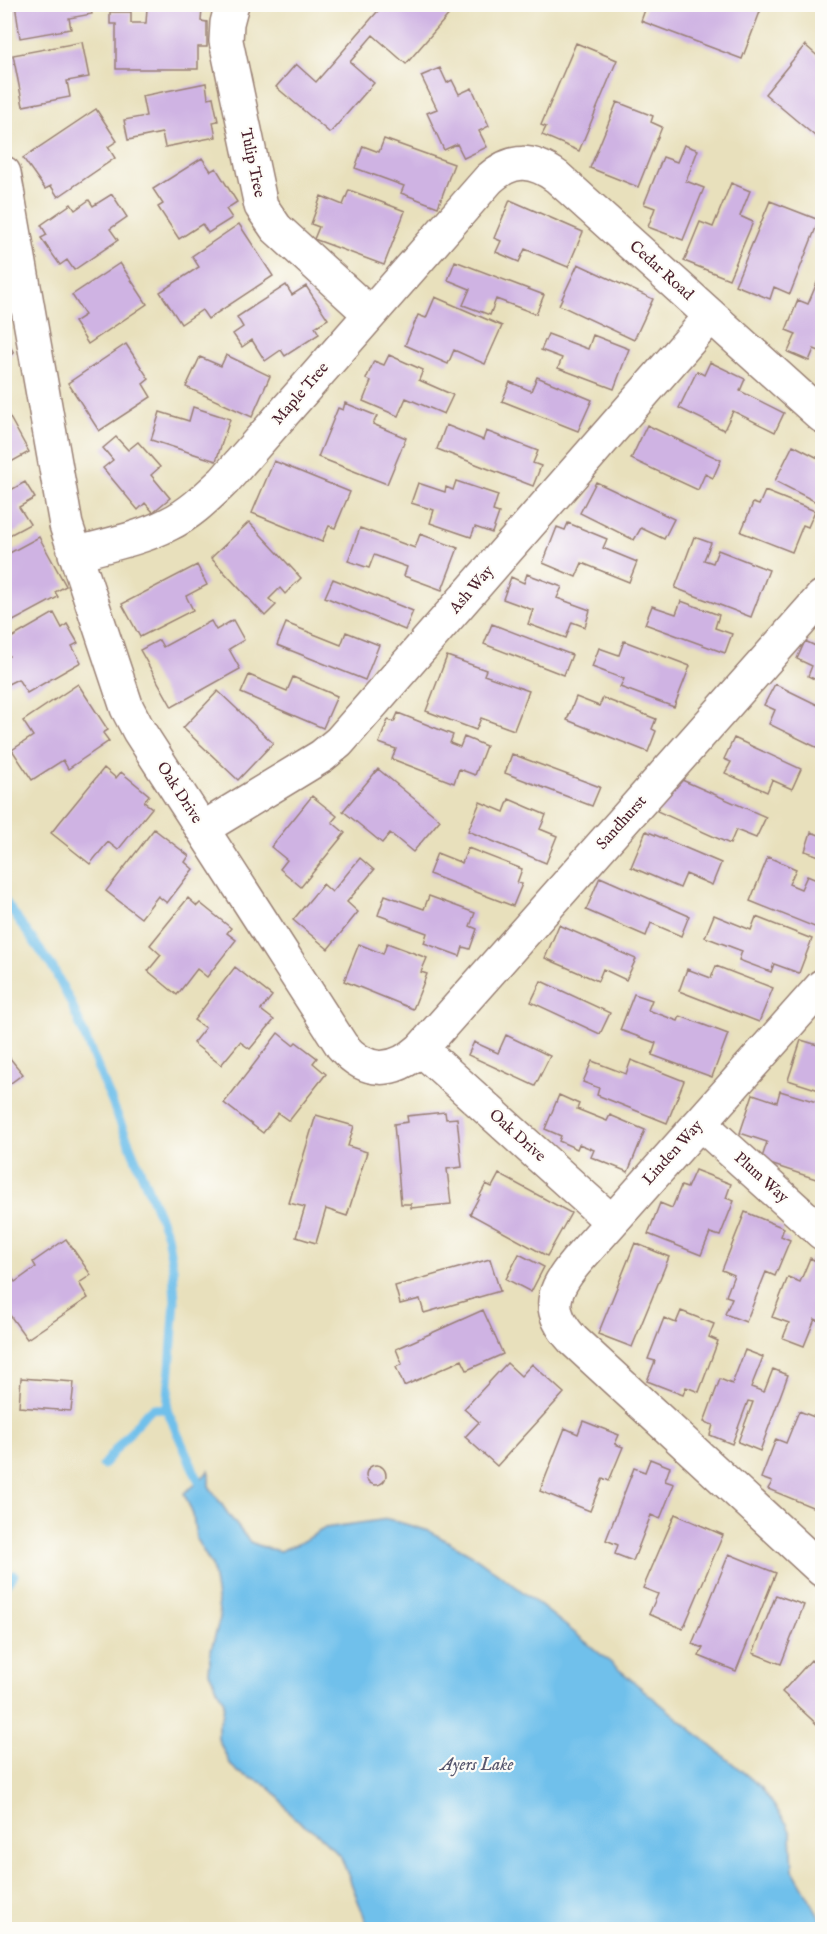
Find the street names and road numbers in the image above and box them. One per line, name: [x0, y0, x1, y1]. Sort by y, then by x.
street label: Tulip Tree: [235, 127, 269, 199]
street label: Cedar Road: [625, 237, 698, 305]
street label: Maple Tree: [268, 358, 334, 430]
street label: Ash Way: [445, 562, 498, 619]
street label: Oak Drive: [152, 758, 206, 828]
street label: Sandhurst: [593, 791, 652, 854]
street label: Oak Drive: [484, 1105, 550, 1167]
street label: Linden Way: [638, 1116, 708, 1190]
street label: Plum Way: [730, 1148, 793, 1208]

